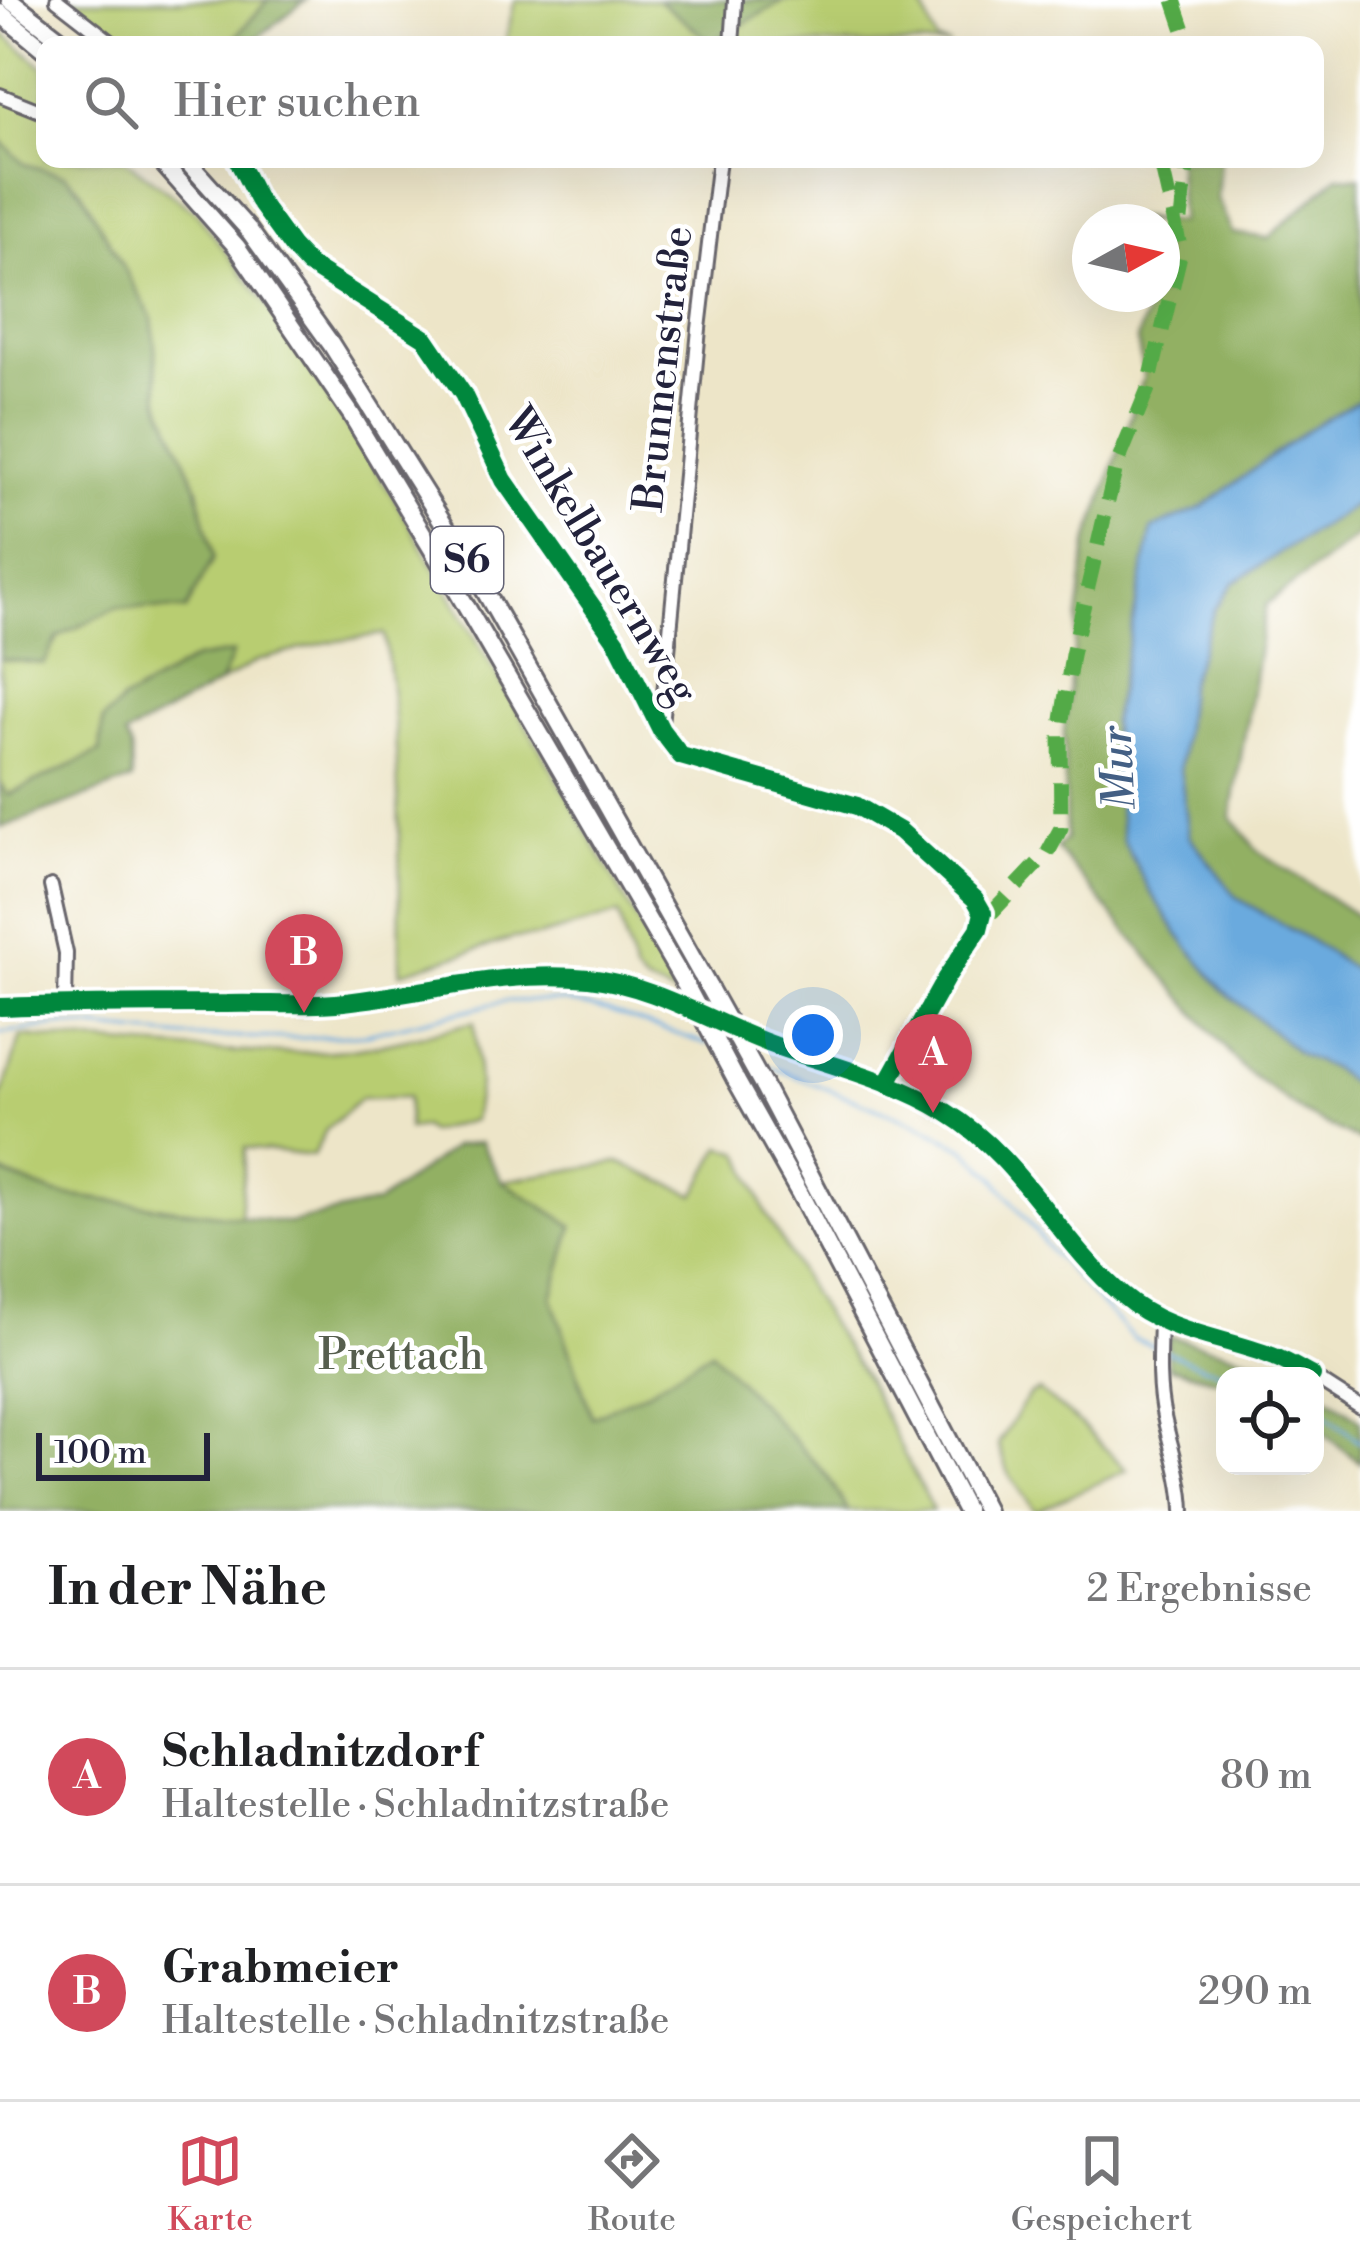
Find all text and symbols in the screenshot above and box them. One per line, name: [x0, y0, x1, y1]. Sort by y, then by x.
search box: [36, 36, 1324, 168]
icon: search: [78, 69, 144, 135]
text: Hier suchen: [174, 74, 420, 131]
north arrow: [1072, 204, 1180, 312]
street label: Brunnenstraße: [623, 224, 705, 515]
street label: Winkelbauernweg: [489, 396, 709, 715]
road number: S6: [431, 527, 503, 593]
water label: Mur: [1088, 724, 1150, 812]
pin: B: [265, 914, 343, 1013]
your location: [783, 1005, 843, 1065]
pin: A: [894, 1014, 972, 1113]
park label: Prettach: [318, 1330, 484, 1383]
map controls: [1216, 1367, 1324, 1475]
button: locate: [1216, 1367, 1324, 1475]
scale bar: [36, 1427, 210, 1480]
text: 100 m: [54, 1433, 147, 1474]
text: In der Nähe: [48, 1557, 327, 1621]
text: 2 Ergebnisse: [1087, 1565, 1312, 1614]
text: Schladnitzdorf: [162, 1724, 479, 1781]
text: A: [73, 1752, 101, 1801]
text: 80 m: [1220, 1752, 1312, 1801]
text: Haltestelle · Schladnitzstraße: [162, 1781, 669, 1830]
text: Grabmeier: [162, 1940, 399, 1997]
text: B: [72, 1968, 102, 2017]
text: 290 m: [1198, 1968, 1312, 2017]
text: Haltestelle · Schladnitzstraße: [162, 1997, 669, 2046]
tab: Karte: [168, 2128, 253, 2241]
tab: Route: [588, 2128, 676, 2241]
tab: Gespeichert: [1011, 2128, 1193, 2241]

